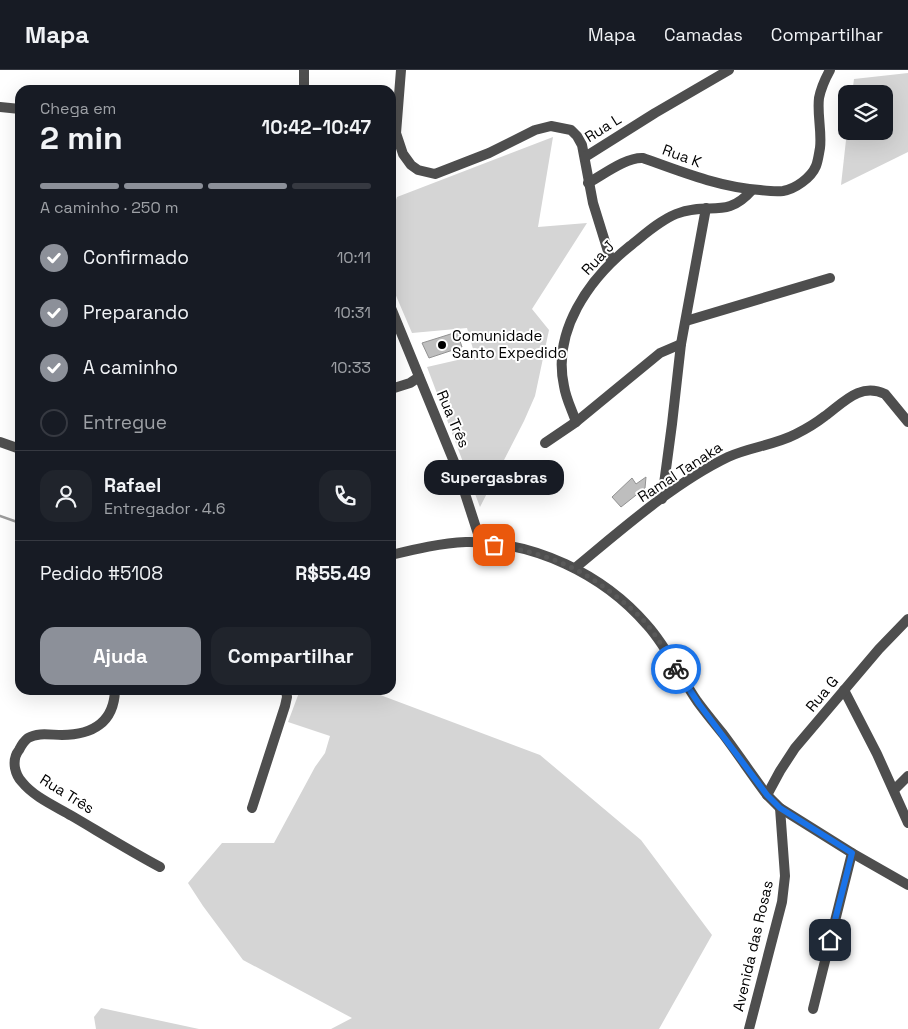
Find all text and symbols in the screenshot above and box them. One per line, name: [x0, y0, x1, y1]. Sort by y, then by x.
text: Mapa: [25, 19, 89, 50]
text: Mapa: [588, 23, 636, 46]
text: Camadas: [664, 23, 743, 46]
text: Compartilhar: [771, 23, 883, 46]
map controls: [838, 85, 893, 140]
button: layers: [838, 85, 893, 140]
text: Chega em: [40, 98, 116, 119]
street label: Rua L: [581, 109, 624, 146]
text: 10:42–10:47: [262, 115, 371, 140]
text: 2 min: [40, 118, 123, 158]
street label: Rua K: [660, 140, 704, 171]
text: A caminho · 250 m: [40, 197, 179, 218]
street label: Rua J: [577, 236, 618, 279]
icon: check: [40, 244, 68, 272]
text: Confirmado: [83, 245, 189, 270]
text: 10:11: [337, 247, 371, 268]
icon: check: [40, 299, 68, 327]
text: Preparando: [83, 300, 189, 325]
text: 10:31: [334, 302, 371, 323]
place label: Comunidade Santo Expedido: [452, 326, 567, 362]
marker: Comunidade Santo Expedido: [436, 339, 448, 351]
icon: check: [40, 354, 68, 382]
text: A caminho: [83, 355, 178, 380]
text: 10:33: [331, 357, 371, 378]
street label: Rua Três: [433, 387, 474, 450]
text: Entregue: [83, 410, 167, 435]
street label: Ramal Tanaka: [634, 437, 726, 506]
callout: Supergasbras: [424, 460, 564, 495]
text: Supergasbras: [441, 467, 547, 488]
button: person: [40, 470, 92, 522]
button: phone: [319, 470, 371, 522]
text: Rafael: [104, 473, 161, 498]
text: Entregador · 4.6: [104, 498, 226, 519]
pin: [473, 524, 515, 566]
icon: bag: [480, 531, 508, 559]
text: Pedido #5108: [40, 561, 163, 586]
text: R$55.49: [295, 561, 371, 586]
button: Ajuda: [40, 627, 201, 685]
button: Compartilhar: [211, 627, 371, 685]
courier: [651, 644, 701, 694]
icon: bike: [662, 655, 690, 683]
street label: Rua G: [801, 672, 842, 716]
street label: Rua Três: [37, 769, 98, 818]
street label: Avenida das Rosas: [728, 878, 777, 1013]
pin: [809, 919, 851, 961]
icon: home: [816, 926, 844, 954]

